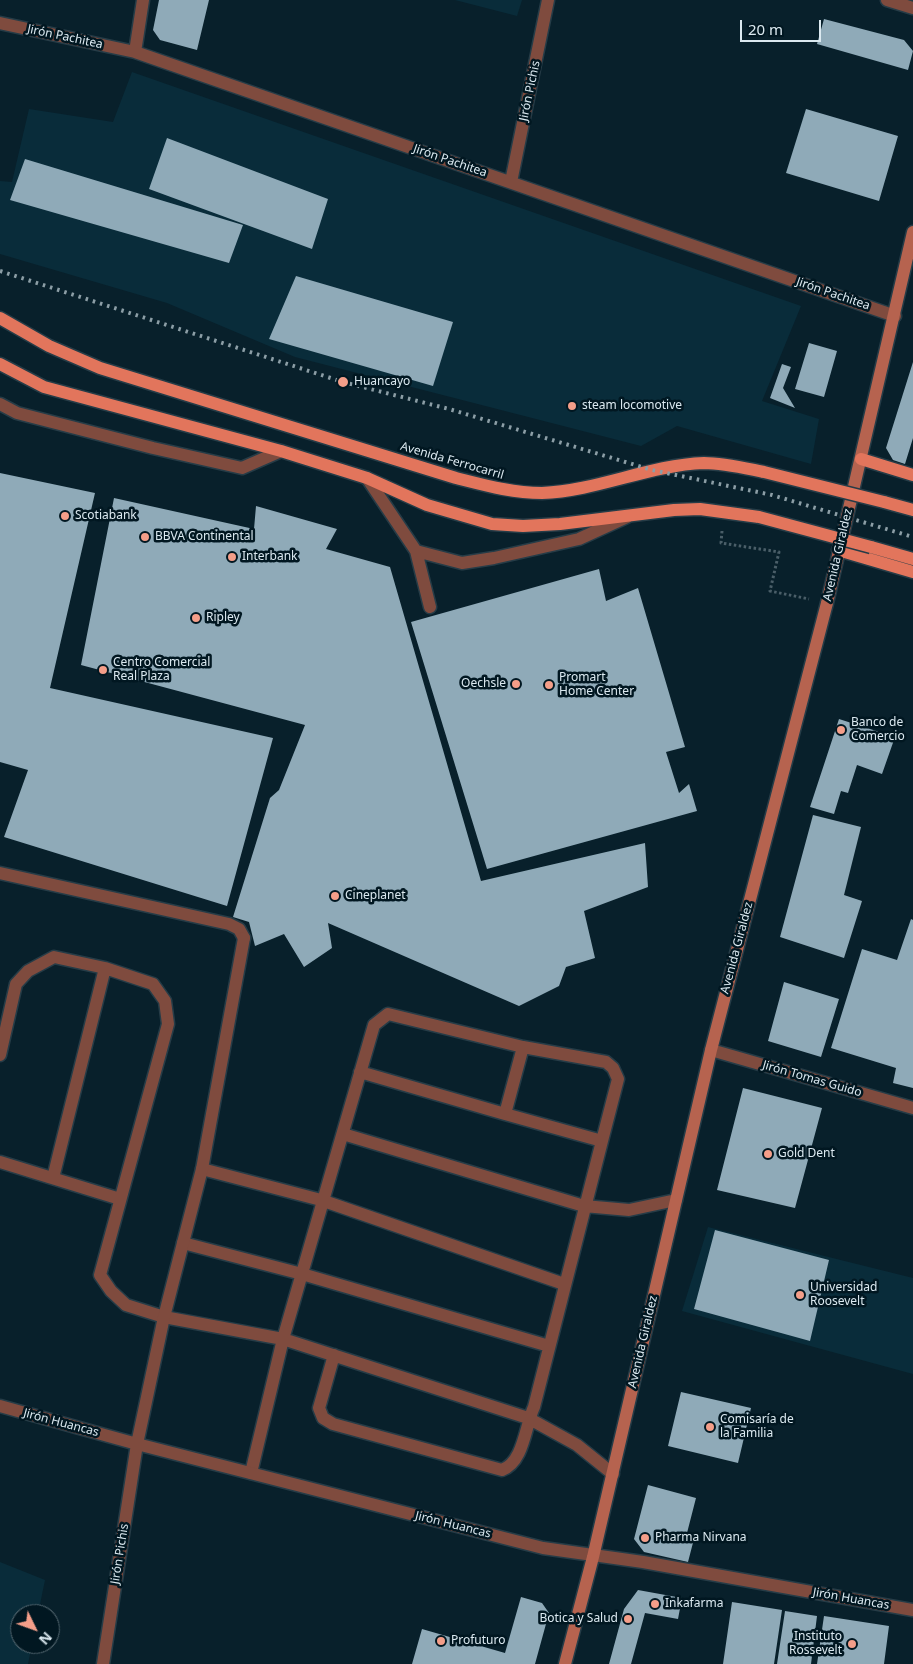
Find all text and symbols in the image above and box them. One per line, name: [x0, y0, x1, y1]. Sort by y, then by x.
scale bar: [743, 10, 824, 42]
text: 20 m: [748, 19, 783, 39]
street label: Jirón Pachitea: [26, 22, 104, 52]
street label: Jirón Pichis: [517, 60, 543, 122]
street label: Jirón Pachitea: [411, 142, 489, 180]
street label: Jirón Pachitea: [794, 275, 872, 313]
marker: Huancayo: [336, 375, 350, 389]
place label: Huancayo: [354, 375, 410, 389]
place label: steam locomotive: [582, 399, 682, 413]
marker: steam locomotive: [566, 400, 578, 412]
street label: Avenida Ferrocarril: [399, 439, 505, 483]
street label: Avenida Giraldez: [820, 507, 856, 603]
place label: Scotiabank: [75, 509, 137, 523]
marker: Scotiabank: [59, 510, 71, 522]
place label: BBVA Continental: [155, 530, 254, 544]
marker: BBVA Continental: [139, 531, 151, 543]
place label: Interbank: [242, 550, 297, 564]
marker: Interbank: [226, 551, 238, 563]
place label: Ripley: [206, 611, 240, 625]
marker: Ripley: [190, 612, 202, 624]
place label: Centro Comercial Real Plaza: [113, 656, 210, 684]
marker: Centro Comercial Real Plaza: [97, 664, 109, 676]
place label: Promart Home Center: [559, 671, 634, 699]
place label: Oechsle: [461, 677, 506, 691]
marker: Oechsle: [510, 678, 522, 690]
marker: Promart Home Center: [543, 679, 555, 691]
place label: Banco de Comercio: [851, 716, 905, 744]
marker: Banco de Comercio: [835, 724, 847, 736]
place label: Cineplanet: [345, 889, 406, 903]
marker: Cineplanet: [329, 890, 341, 902]
street label: Avenida Giraldez: [718, 901, 756, 995]
street label: Jirón Tomas Guido: [761, 1058, 863, 1100]
place label: Gold Dent: [778, 1147, 835, 1161]
marker: Gold Dent: [762, 1148, 774, 1160]
place label: Universidad Roosevelt: [810, 1281, 877, 1309]
marker: Universidad Roosevelt: [794, 1289, 806, 1301]
street label: Avenida Giraldez: [625, 1294, 661, 1390]
street label: Jirón Huancas: [22, 1406, 100, 1440]
place label: Comisaría de la Familia: [720, 1413, 794, 1441]
marker: Comisaría de la Familia: [704, 1421, 716, 1433]
street label: Jirón Huancas: [414, 1509, 492, 1541]
street label: Jirón Pichis: [108, 1523, 132, 1585]
place label: Pharma Nirvana: [655, 1531, 747, 1545]
marker: Pharma Nirvana: [639, 1532, 651, 1544]
street label: Jirón Huancas: [812, 1585, 890, 1613]
place label: Inkafarma: [665, 1597, 723, 1611]
marker: Inkafarma: [649, 1598, 661, 1610]
north arrow: [10, 1604, 60, 1654]
place label: Botica y Salud: [539, 1612, 618, 1626]
marker: Botica y Salud: [622, 1613, 634, 1625]
text: N: [35, 1628, 57, 1649]
place label: Instituto Rossevelt: [789, 1630, 842, 1658]
place label: Profuturo: [451, 1634, 506, 1648]
marker: Profuturo: [435, 1635, 447, 1647]
marker: Instituto Rossevelt: [846, 1638, 858, 1650]

